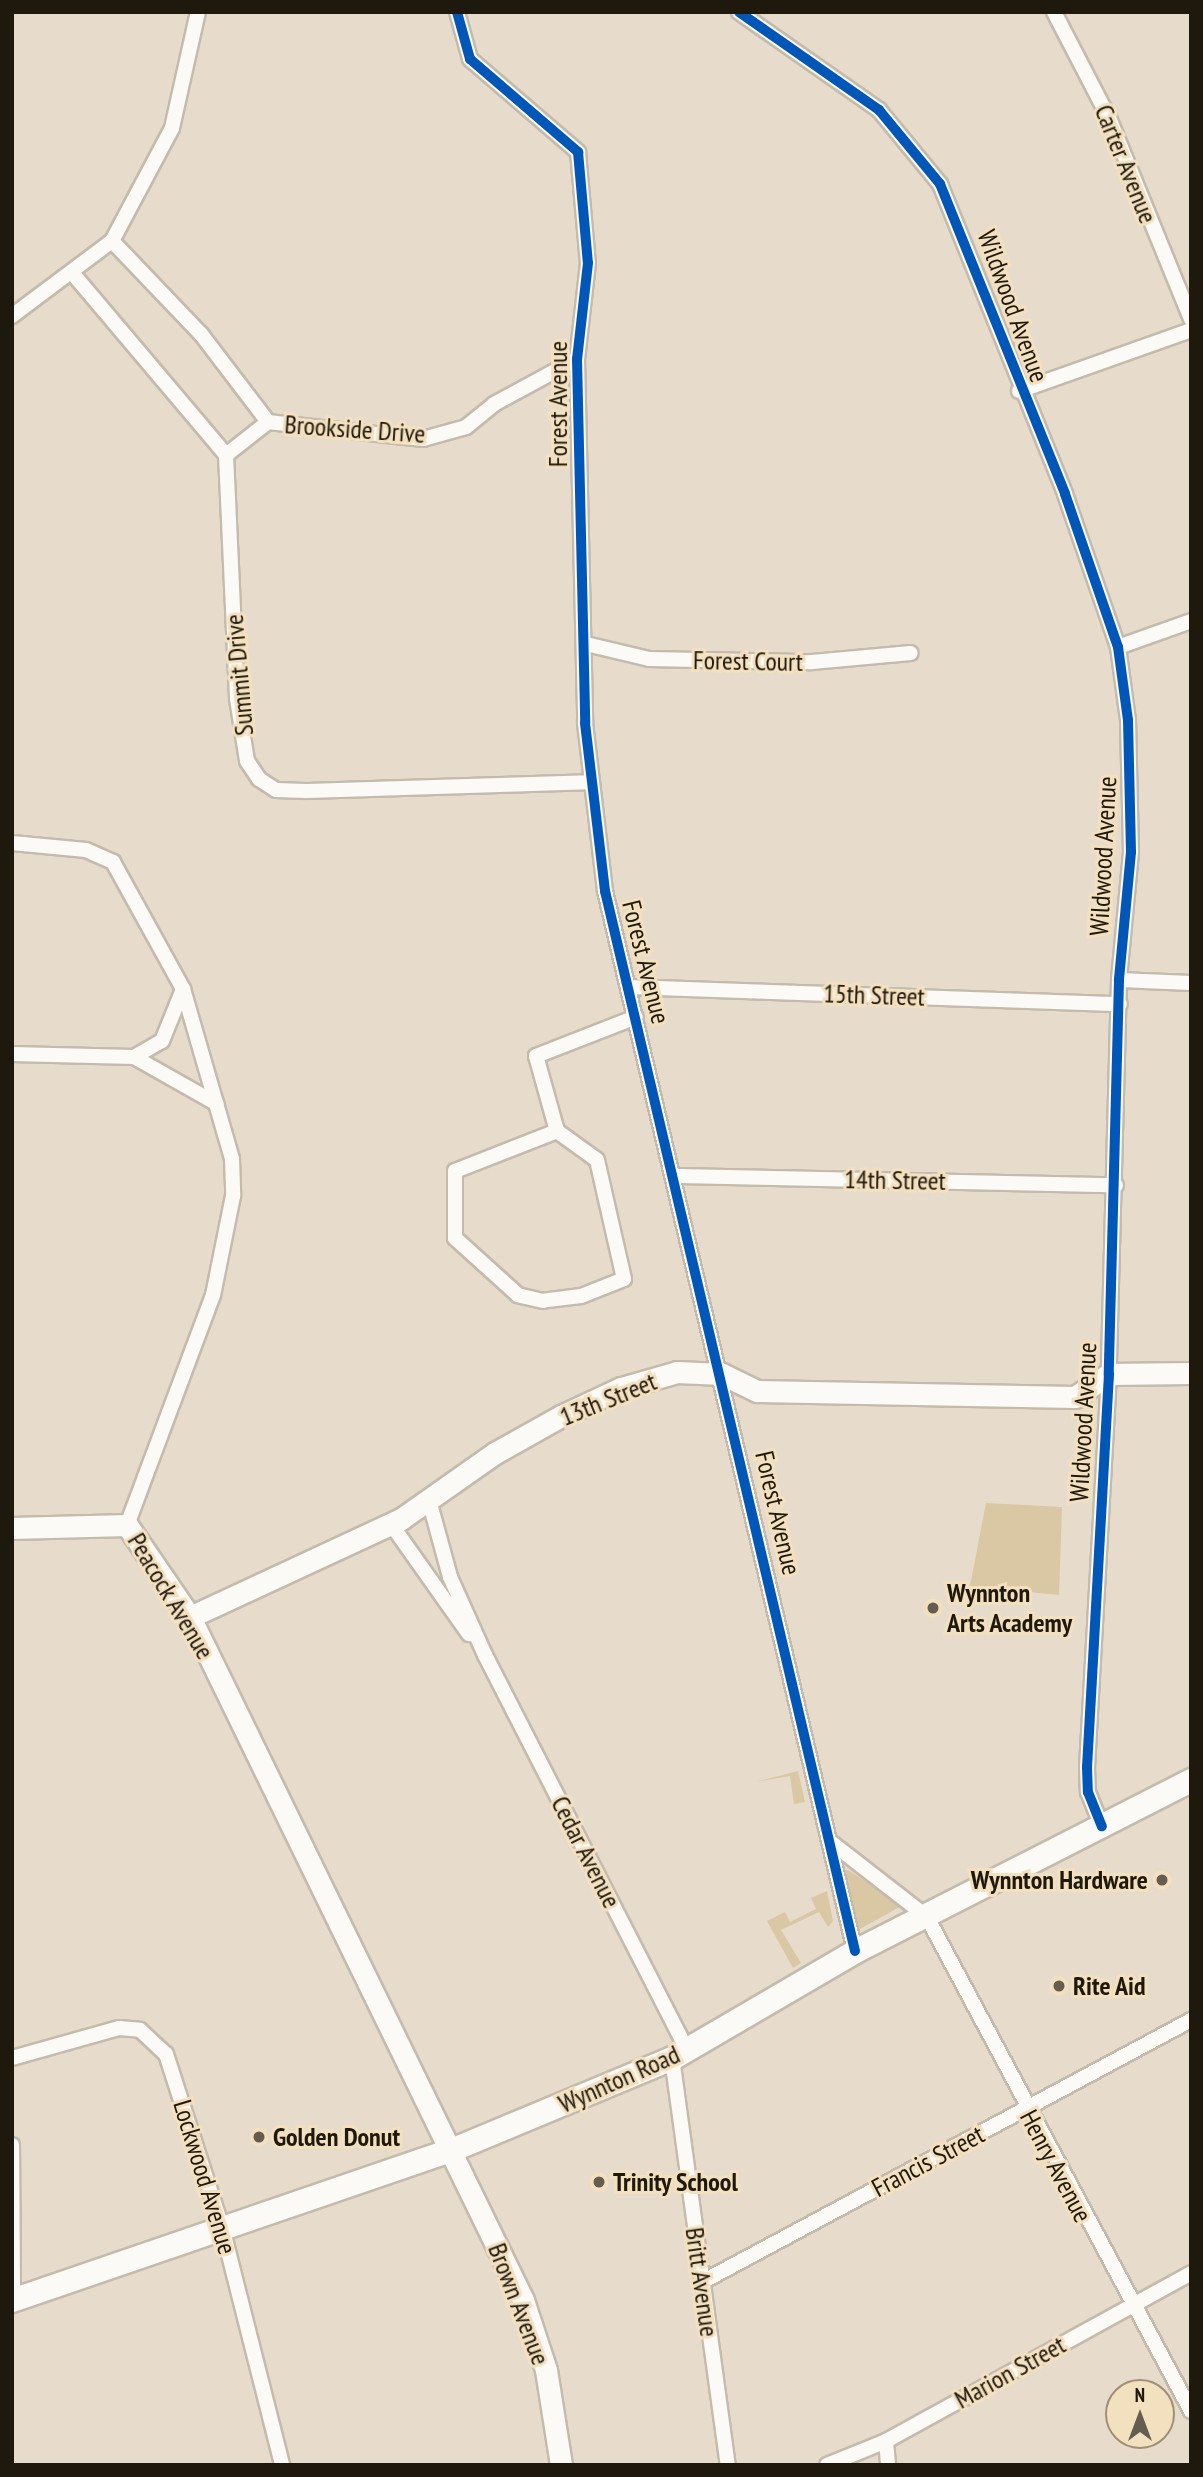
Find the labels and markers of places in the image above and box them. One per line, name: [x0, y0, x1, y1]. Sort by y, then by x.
place label: Wynnton Arts Academy: [947, 1577, 1073, 1638]
marker: Wynnton Arts Academy: [925, 1600, 941, 1616]
place label: Wynnton Hardware: [971, 1864, 1148, 1896]
marker: Wynnton Hardware: [1154, 1872, 1170, 1888]
place label: Rite Aid: [1073, 1970, 1146, 2002]
marker: Rite Aid: [1051, 1978, 1067, 1994]
place label: Golden Donut: [273, 2121, 400, 2153]
marker: Golden Donut: [251, 2129, 267, 2145]
place label: Trinity School: [613, 2166, 738, 2198]
marker: Trinity School: [591, 2174, 607, 2190]

